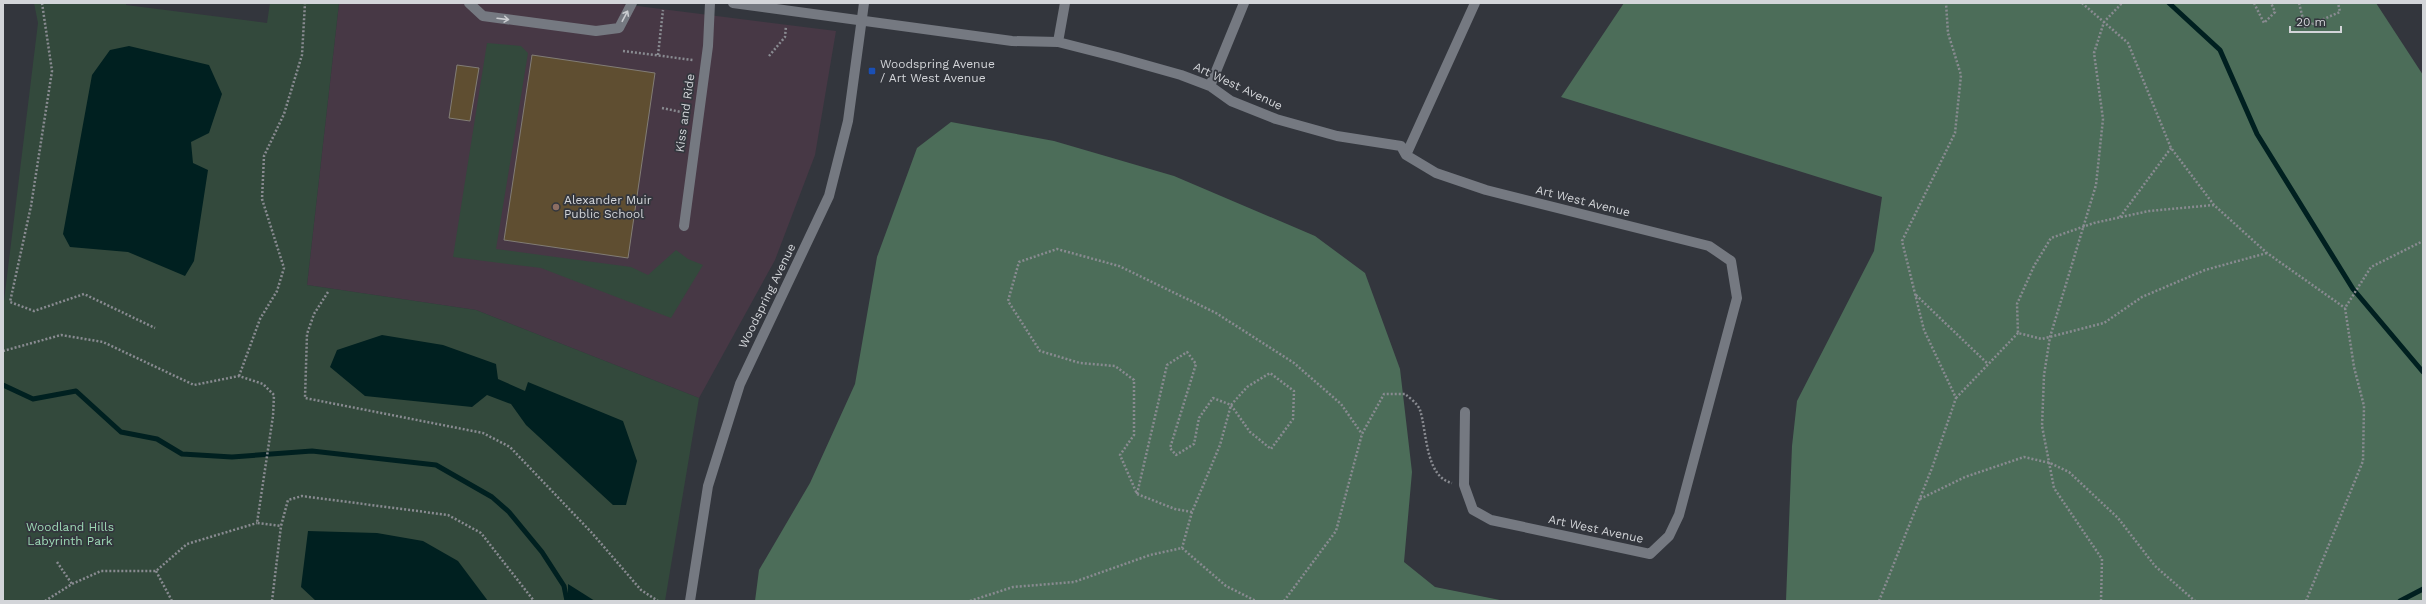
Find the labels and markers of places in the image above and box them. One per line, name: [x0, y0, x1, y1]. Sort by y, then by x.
place label: Woodspring Avenue / Art West Avenue: [880, 57, 995, 85]
marker: Woodspring Avenue / Art West Avenue: [867, 66, 877, 76]
place label: Alexander Muir Public School: [564, 193, 652, 221]
marker: Alexander Muir Public School: [551, 202, 561, 212]

